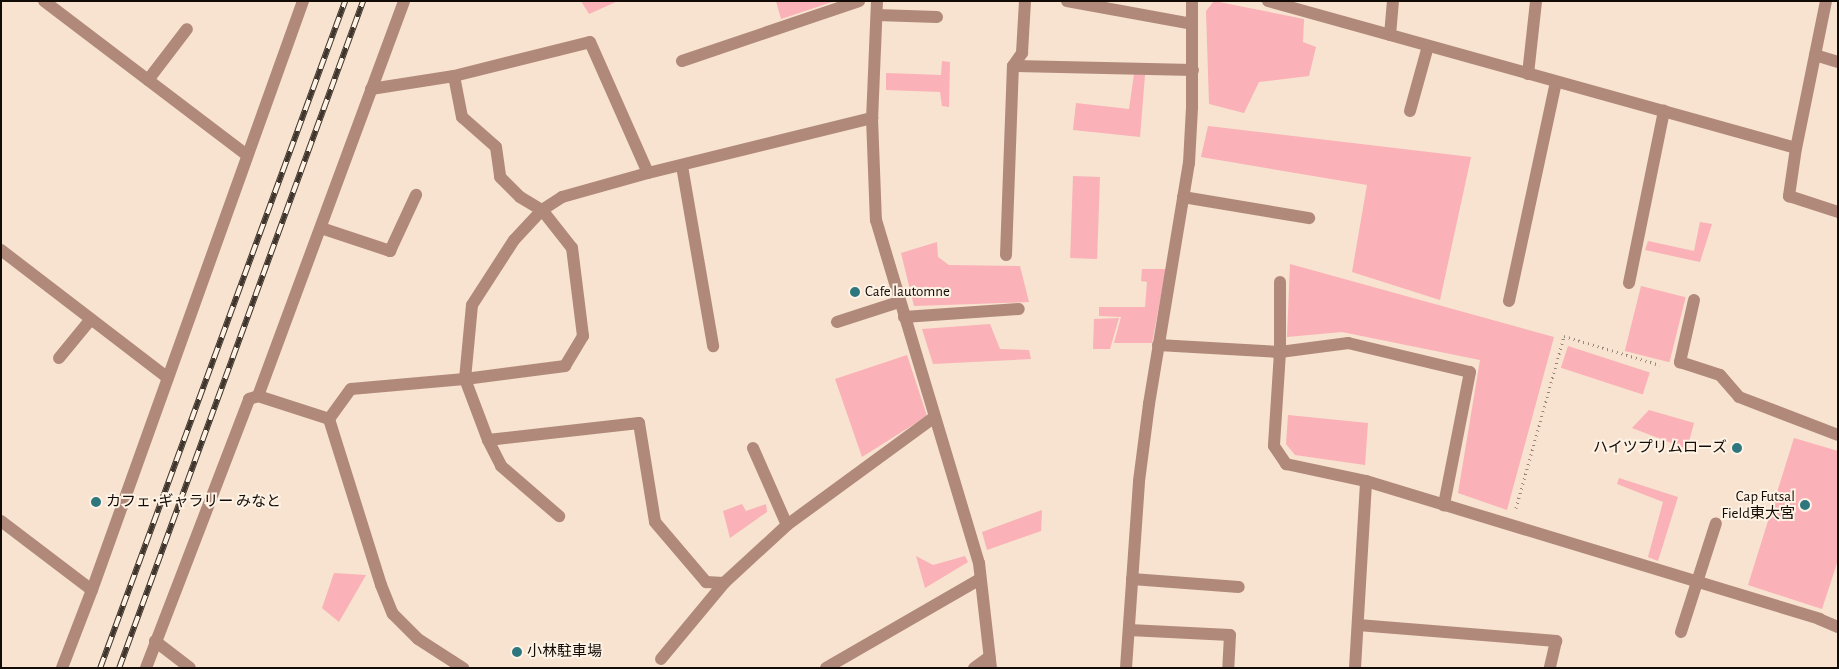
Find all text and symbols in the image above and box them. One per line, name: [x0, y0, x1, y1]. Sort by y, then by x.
place label: Cafe lautomne: [865, 283, 950, 301]
marker: Cafe lautomne: [849, 286, 861, 298]
place label: ハイツプリムローズ: [1592, 439, 1727, 457]
marker: ハイツプリムローズ: [1731, 442, 1743, 454]
place label: Cap Futsal Field東大宮: [1721, 487, 1795, 522]
place label: カフェ･ギャラリー みなと: [106, 493, 281, 511]
marker: カフェ･ギャラリー みなと: [90, 496, 102, 508]
marker: Cap Futsal Field東大宮: [1799, 499, 1811, 511]
place label: 小林駐車場: [527, 643, 602, 661]
marker: 小林駐車場: [511, 646, 523, 658]

